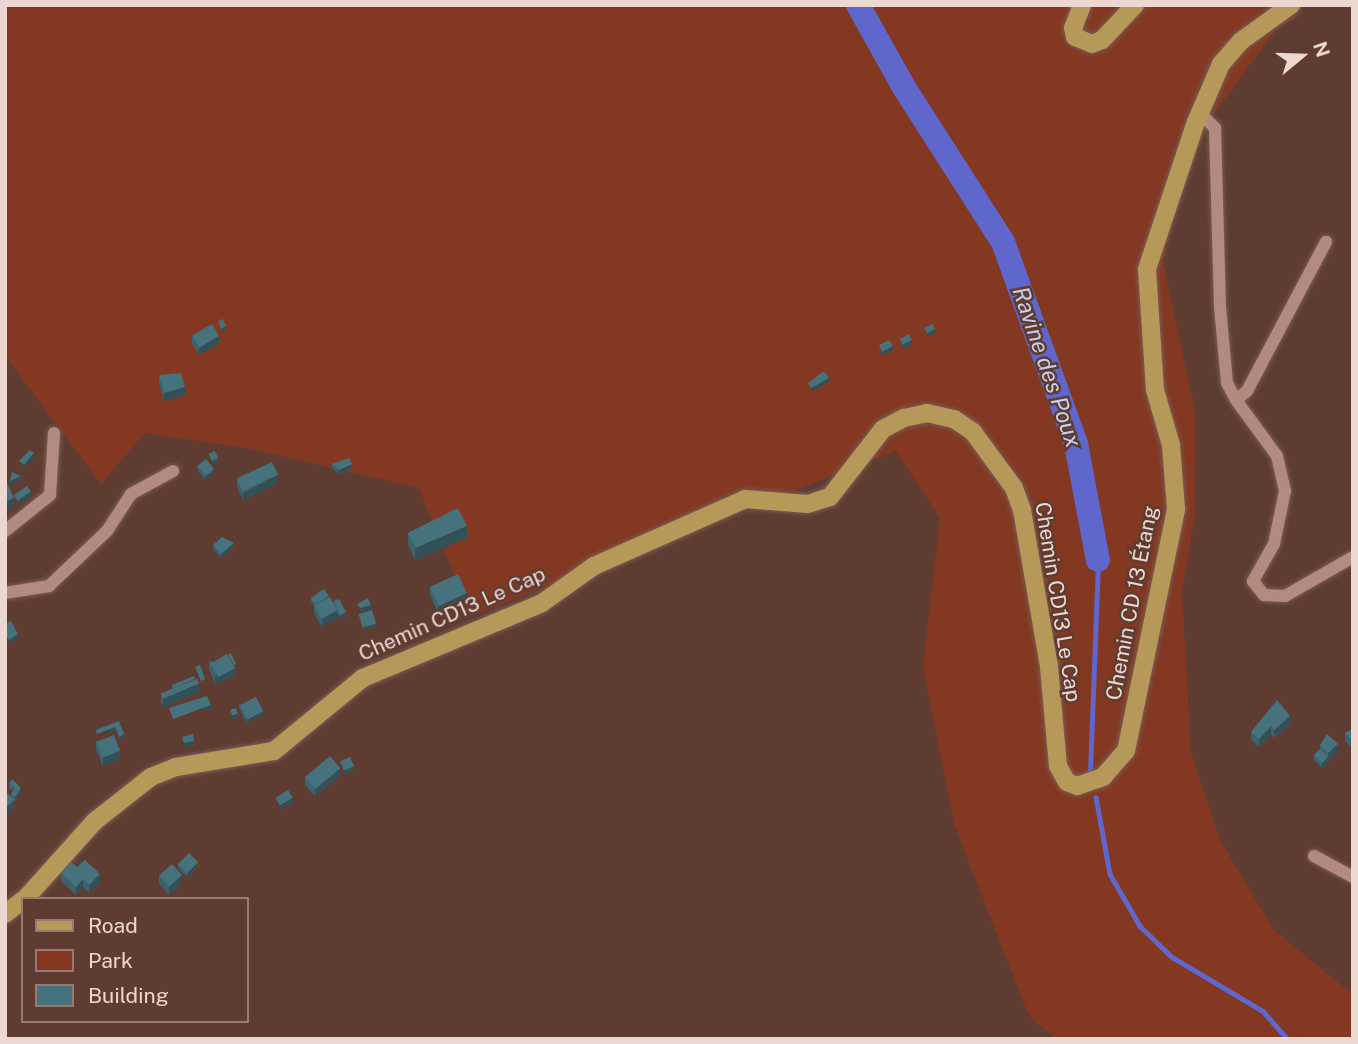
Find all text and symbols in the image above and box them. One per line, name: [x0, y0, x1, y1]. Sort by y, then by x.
north arrow: [1267, 21, 1337, 91]
text: N: [1309, 39, 1335, 60]
water label: Ravine des Poux: [1006, 283, 1088, 451]
street label: Chemin CD13 Le Cap: [1030, 500, 1086, 704]
street label: Chemin CD 13 Étang: [1101, 504, 1163, 702]
street label: Chemin CD13 Le Cap: [355, 561, 549, 667]
legend: [21, 897, 248, 1023]
text: Road: [88, 913, 138, 938]
text: Park: [88, 948, 133, 973]
text: Building: [88, 983, 169, 1008]

